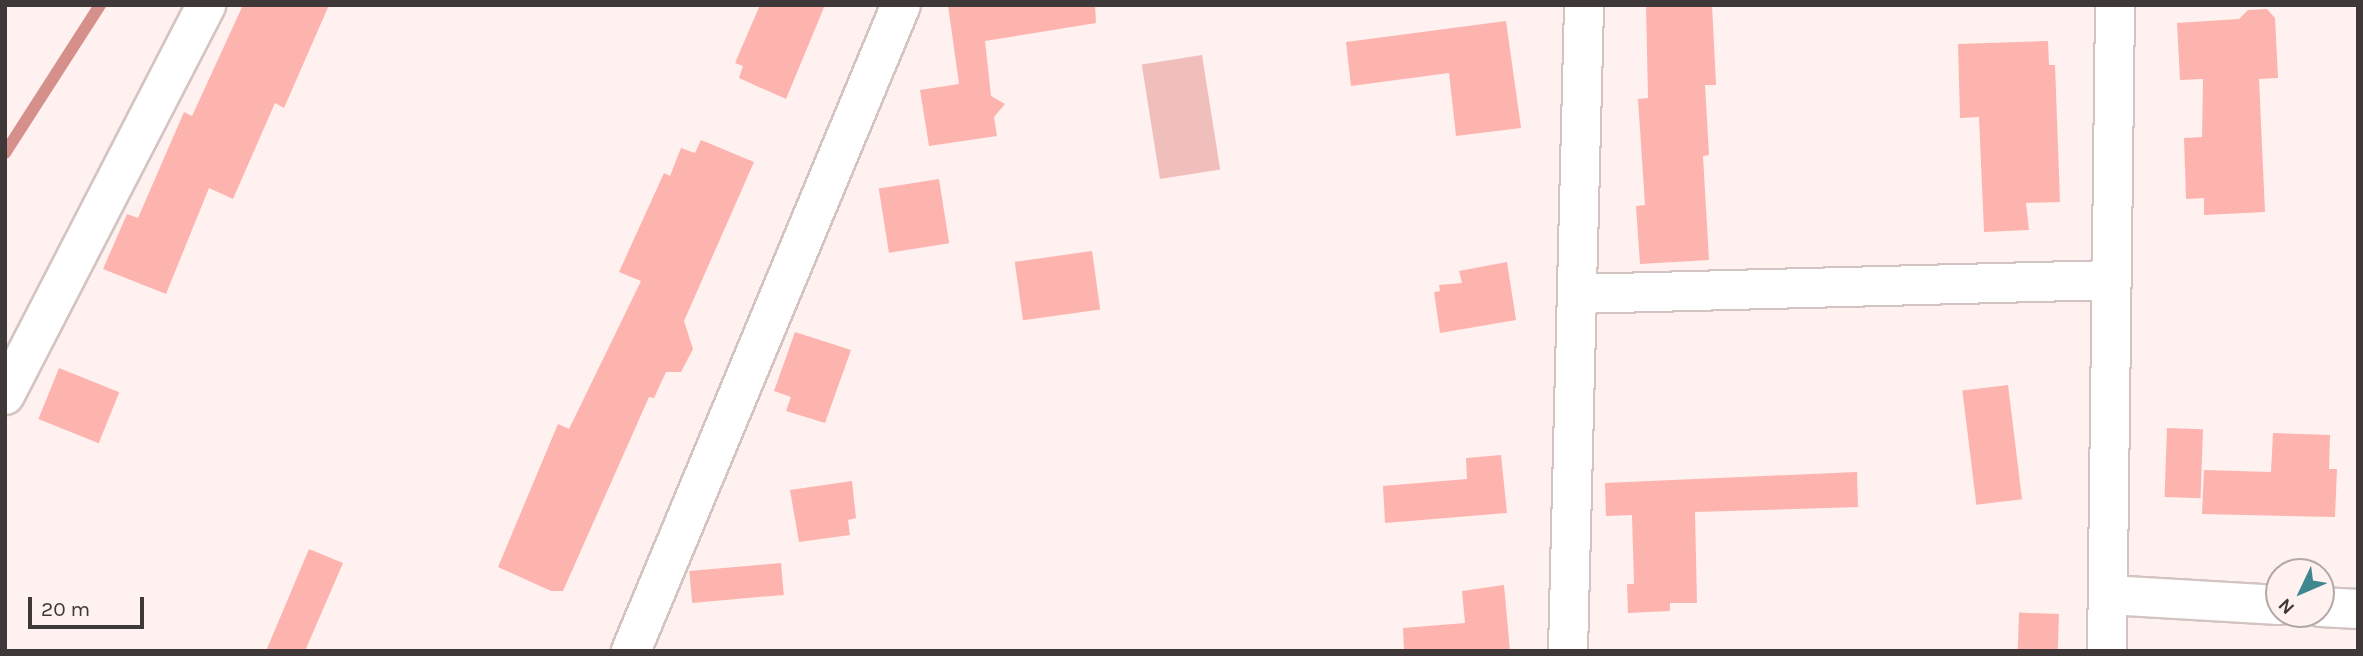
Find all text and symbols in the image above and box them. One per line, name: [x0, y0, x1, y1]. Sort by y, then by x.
north arrow: [2265, 558, 2335, 628]
scale bar: [32, 582, 147, 626]
text: N: [2274, 594, 2299, 619]
text: 20 m: [41, 597, 90, 621]

